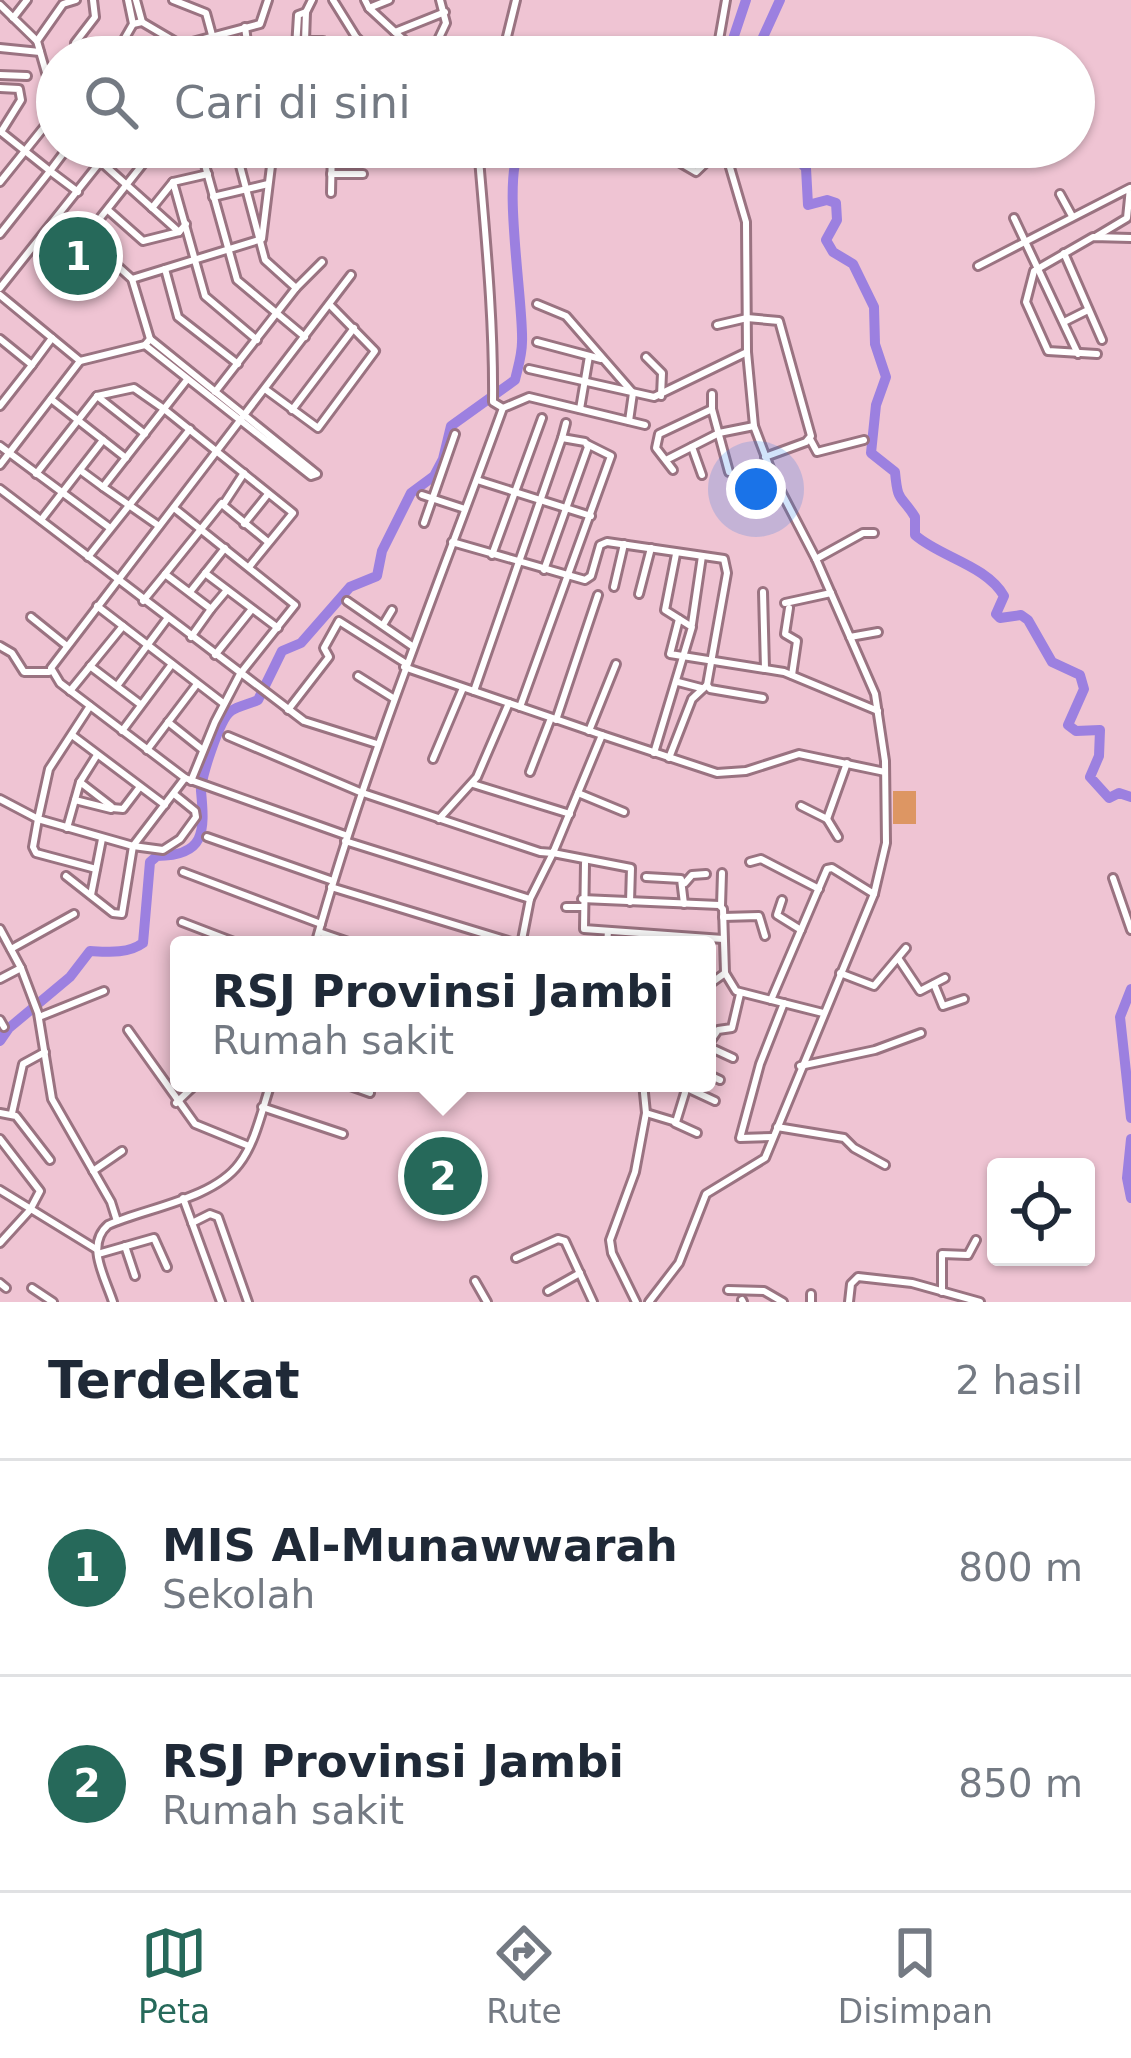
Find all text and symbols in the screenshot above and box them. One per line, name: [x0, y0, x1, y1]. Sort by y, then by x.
search box: [36, 36, 1095, 168]
icon: search: [78, 69, 144, 135]
text: Cari di sini: [174, 76, 411, 129]
pin: 1: [39, 211, 117, 301]
your location: [726, 459, 786, 519]
popup: [170, 936, 716, 1092]
text: RSJ Provinsi Jambi: [212, 965, 674, 1018]
text: Rumah sakit: [212, 1018, 454, 1063]
pin: 2: [404, 1131, 482, 1221]
map controls: [987, 1158, 1095, 1266]
button: locate: [987, 1158, 1095, 1266]
text: Terdekat: [48, 1351, 300, 1410]
text: 2 hasil: [955, 1358, 1083, 1403]
text: MIS Al-Munawwarah: [162, 1519, 678, 1572]
text: 1: [73, 1545, 101, 1590]
text: 800 m: [958, 1545, 1083, 1590]
text: Sekolah: [162, 1572, 315, 1617]
text: RSJ Provinsi Jambi: [162, 1735, 624, 1788]
text: 2: [73, 1761, 101, 1806]
text: 850 m: [958, 1761, 1083, 1806]
text: Rumah sakit: [162, 1788, 404, 1833]
tab: Peta: [138, 1920, 210, 2031]
tab: Rute: [486, 1920, 562, 2031]
tab: Disimpan: [838, 1920, 993, 2031]

